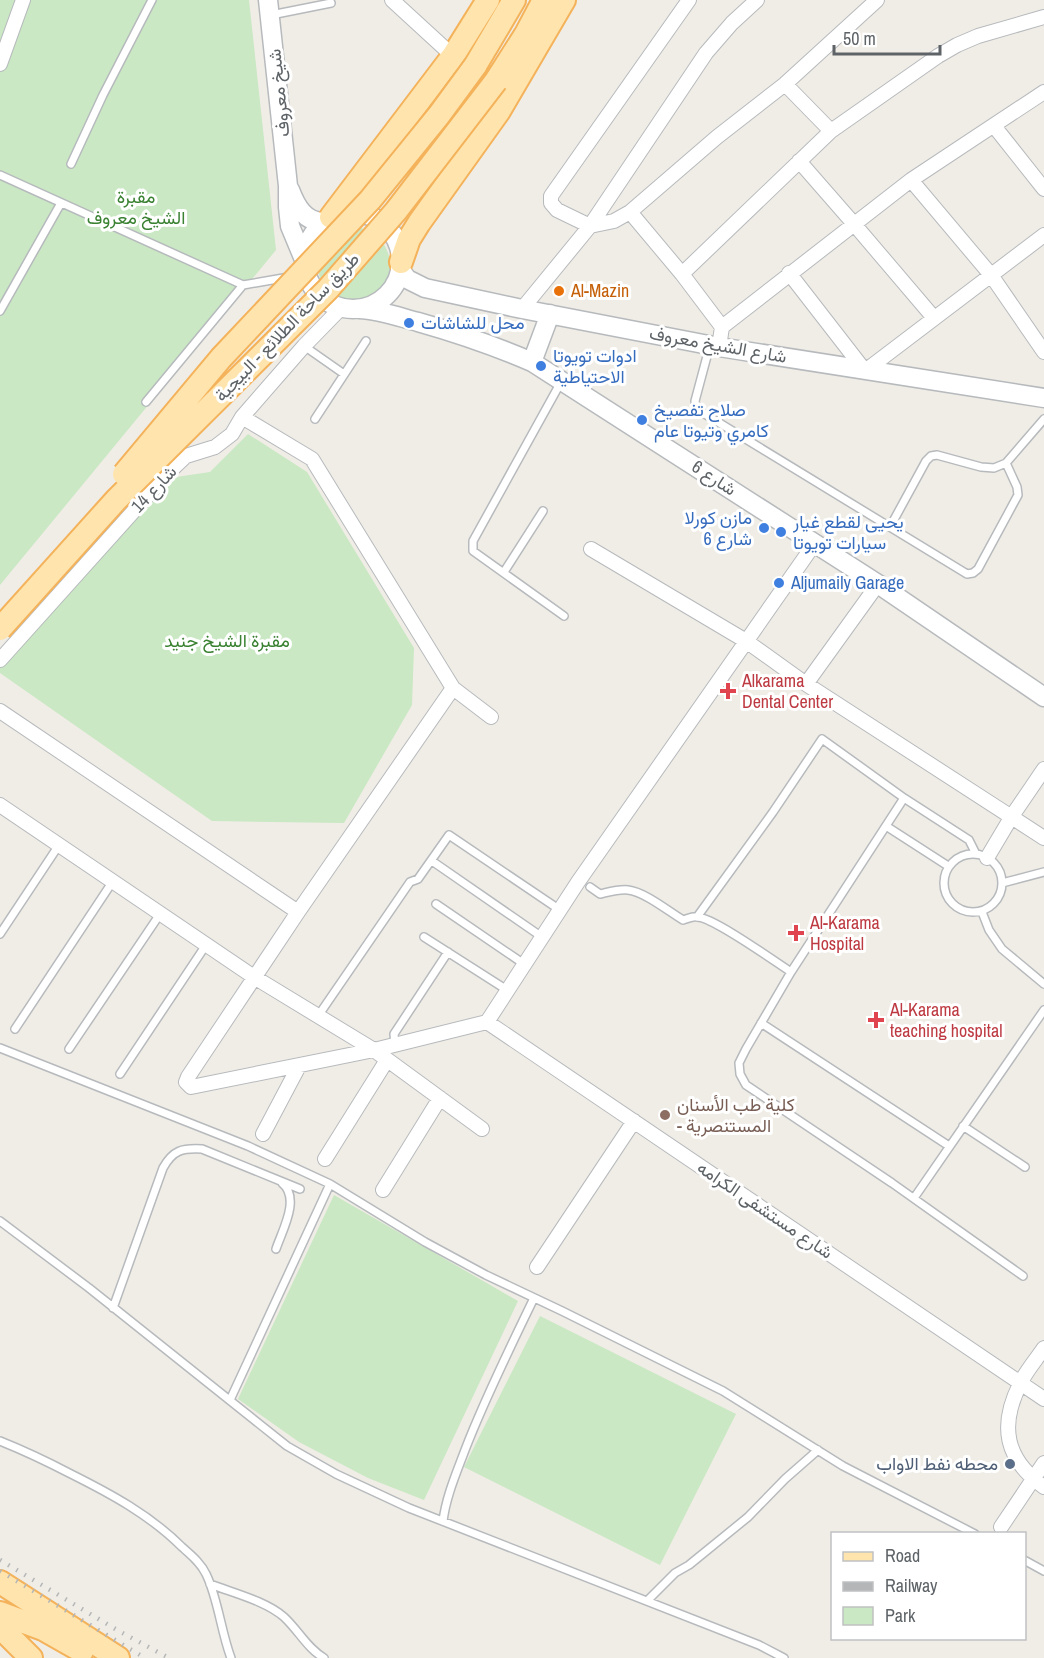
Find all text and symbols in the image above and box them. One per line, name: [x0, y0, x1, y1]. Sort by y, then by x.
scale bar: [834, 18, 940, 56]
text: 50 m: [843, 26, 876, 51]
street label: شیخ معروف: [261, 48, 296, 138]
park label: مقبرة الشيخ معروف: [87, 184, 185, 230]
street label: طريق ساحة الطلائع - البيجية: [209, 246, 365, 407]
place label: Al-Mazin: [570, 278, 629, 303]
marker: Al-Mazin: [552, 284, 566, 298]
place label: محل للشاشات: [421, 310, 525, 335]
marker: محل للشاشات: [402, 316, 416, 330]
street label: شارع الشيخ معروف: [647, 320, 789, 369]
place label: ادوات تويوتا الاحتياطية: [553, 343, 637, 389]
marker: ادوات تويوتا الاحتياطية: [534, 359, 548, 373]
place label: صلاح تفصيخ كامري وتيوتا عام: [654, 397, 769, 446]
marker: صلاح تفصيخ كامري وتيوتا عام: [635, 413, 649, 427]
street label: شارع 6: [687, 454, 741, 501]
street label: شارع 14: [125, 459, 182, 518]
place label: مازن كورلا شارع 6: [685, 505, 752, 551]
place label: يحيى لقطع غيار سيارات تويوتا: [792, 509, 904, 555]
marker: مازن كورلا شارع 6: [757, 521, 771, 535]
marker: يحيى لقطع غيار سيارات تويوتا: [774, 525, 788, 539]
place label: Aljumaily Garage: [790, 570, 904, 595]
marker: Aljumaily Garage: [772, 576, 786, 590]
park label: مقبرة الشيخ جنيد: [164, 628, 290, 653]
place label: Alkarama Dental Center: [741, 668, 833, 714]
marker: Alkarama Dental Center: [719, 682, 737, 700]
place label: Al-Karama Hospital: [809, 910, 880, 956]
marker: Al-Karama Hospital: [787, 924, 805, 942]
place label: Al-Karama teaching hospital: [889, 997, 1002, 1043]
marker: Al-Karama teaching hospital: [867, 1011, 885, 1029]
place label: كلية طب الأسنان - المستنصرية: [677, 1092, 795, 1138]
marker: كلية طب الأسنان - المستنصرية: [658, 1108, 672, 1122]
street label: شارع مستشفى الكرامه: [692, 1155, 838, 1264]
place label: محطه نفط الاواب: [876, 1451, 998, 1476]
marker: محطه نفط الاواب: [1003, 1457, 1017, 1471]
legend: [831, 1532, 1026, 1640]
text: Road: [885, 1543, 920, 1568]
text: Railway: [885, 1573, 938, 1598]
text: Park: [885, 1603, 916, 1628]

